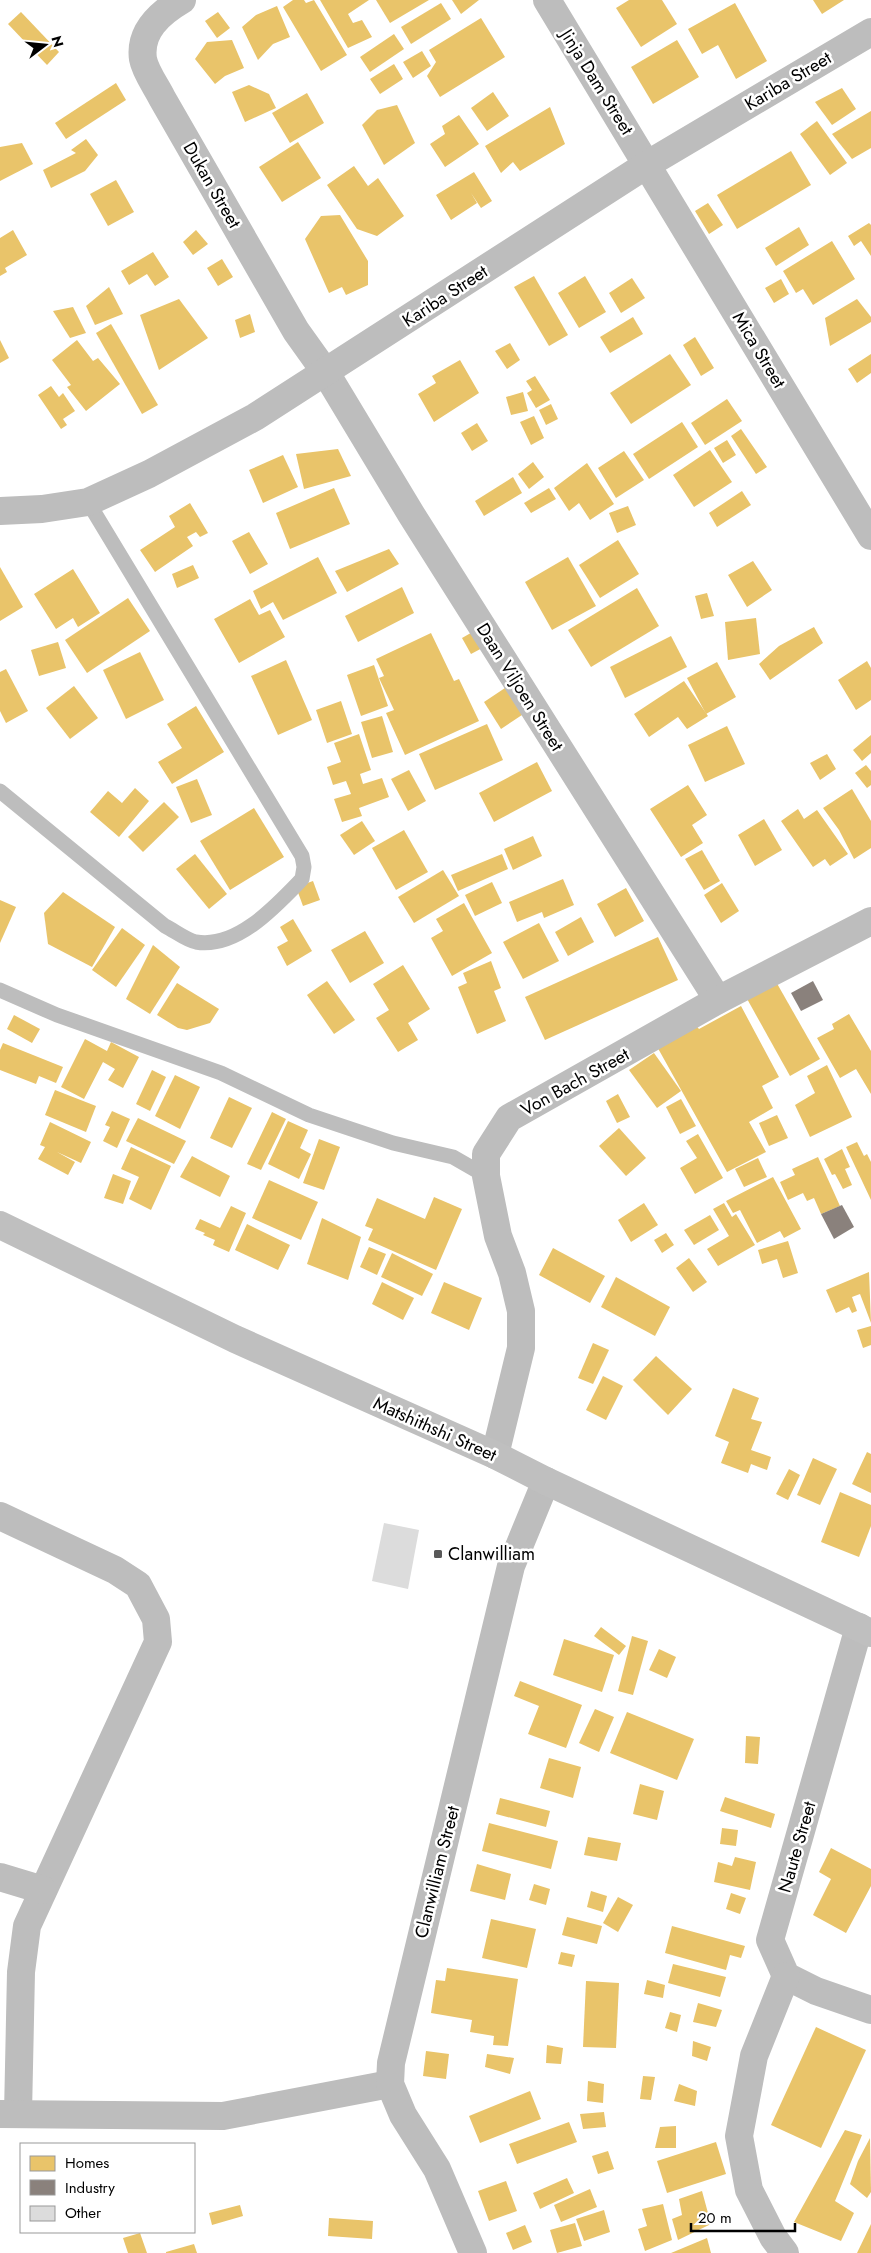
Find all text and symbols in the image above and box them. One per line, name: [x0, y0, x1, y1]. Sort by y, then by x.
north arrow: [20, 20, 70, 70]
street label: Jinja Dam Street: [553, 22, 640, 140]
text: N: [46, 33, 69, 50]
street label: Kariba Street: [740, 45, 837, 117]
street label: Dukan Street: [177, 137, 248, 234]
street label: Kariba Street: [397, 258, 493, 333]
street label: Mica Street: [726, 307, 792, 394]
street label: Daan Viljoen Street: [470, 618, 570, 757]
street label: Von Bach Street: [516, 1041, 634, 1123]
street label: Matshithshi Street: [369, 1390, 501, 1468]
place label: Clanwilliam: [448, 1541, 535, 1567]
marker: Clanwilliam: [432, 1548, 444, 1560]
street label: Naute Street: [772, 1798, 823, 1896]
street label: Clanwilliam Street: [408, 1803, 466, 1941]
legend: [20, 2143, 195, 2233]
text: Homes: [65, 2152, 109, 2174]
text: Industry: [65, 2177, 115, 2199]
scale bar: [691, 2200, 795, 2232]
text: Other: [65, 2202, 102, 2224]
text: 20 m: [698, 2207, 732, 2229]

